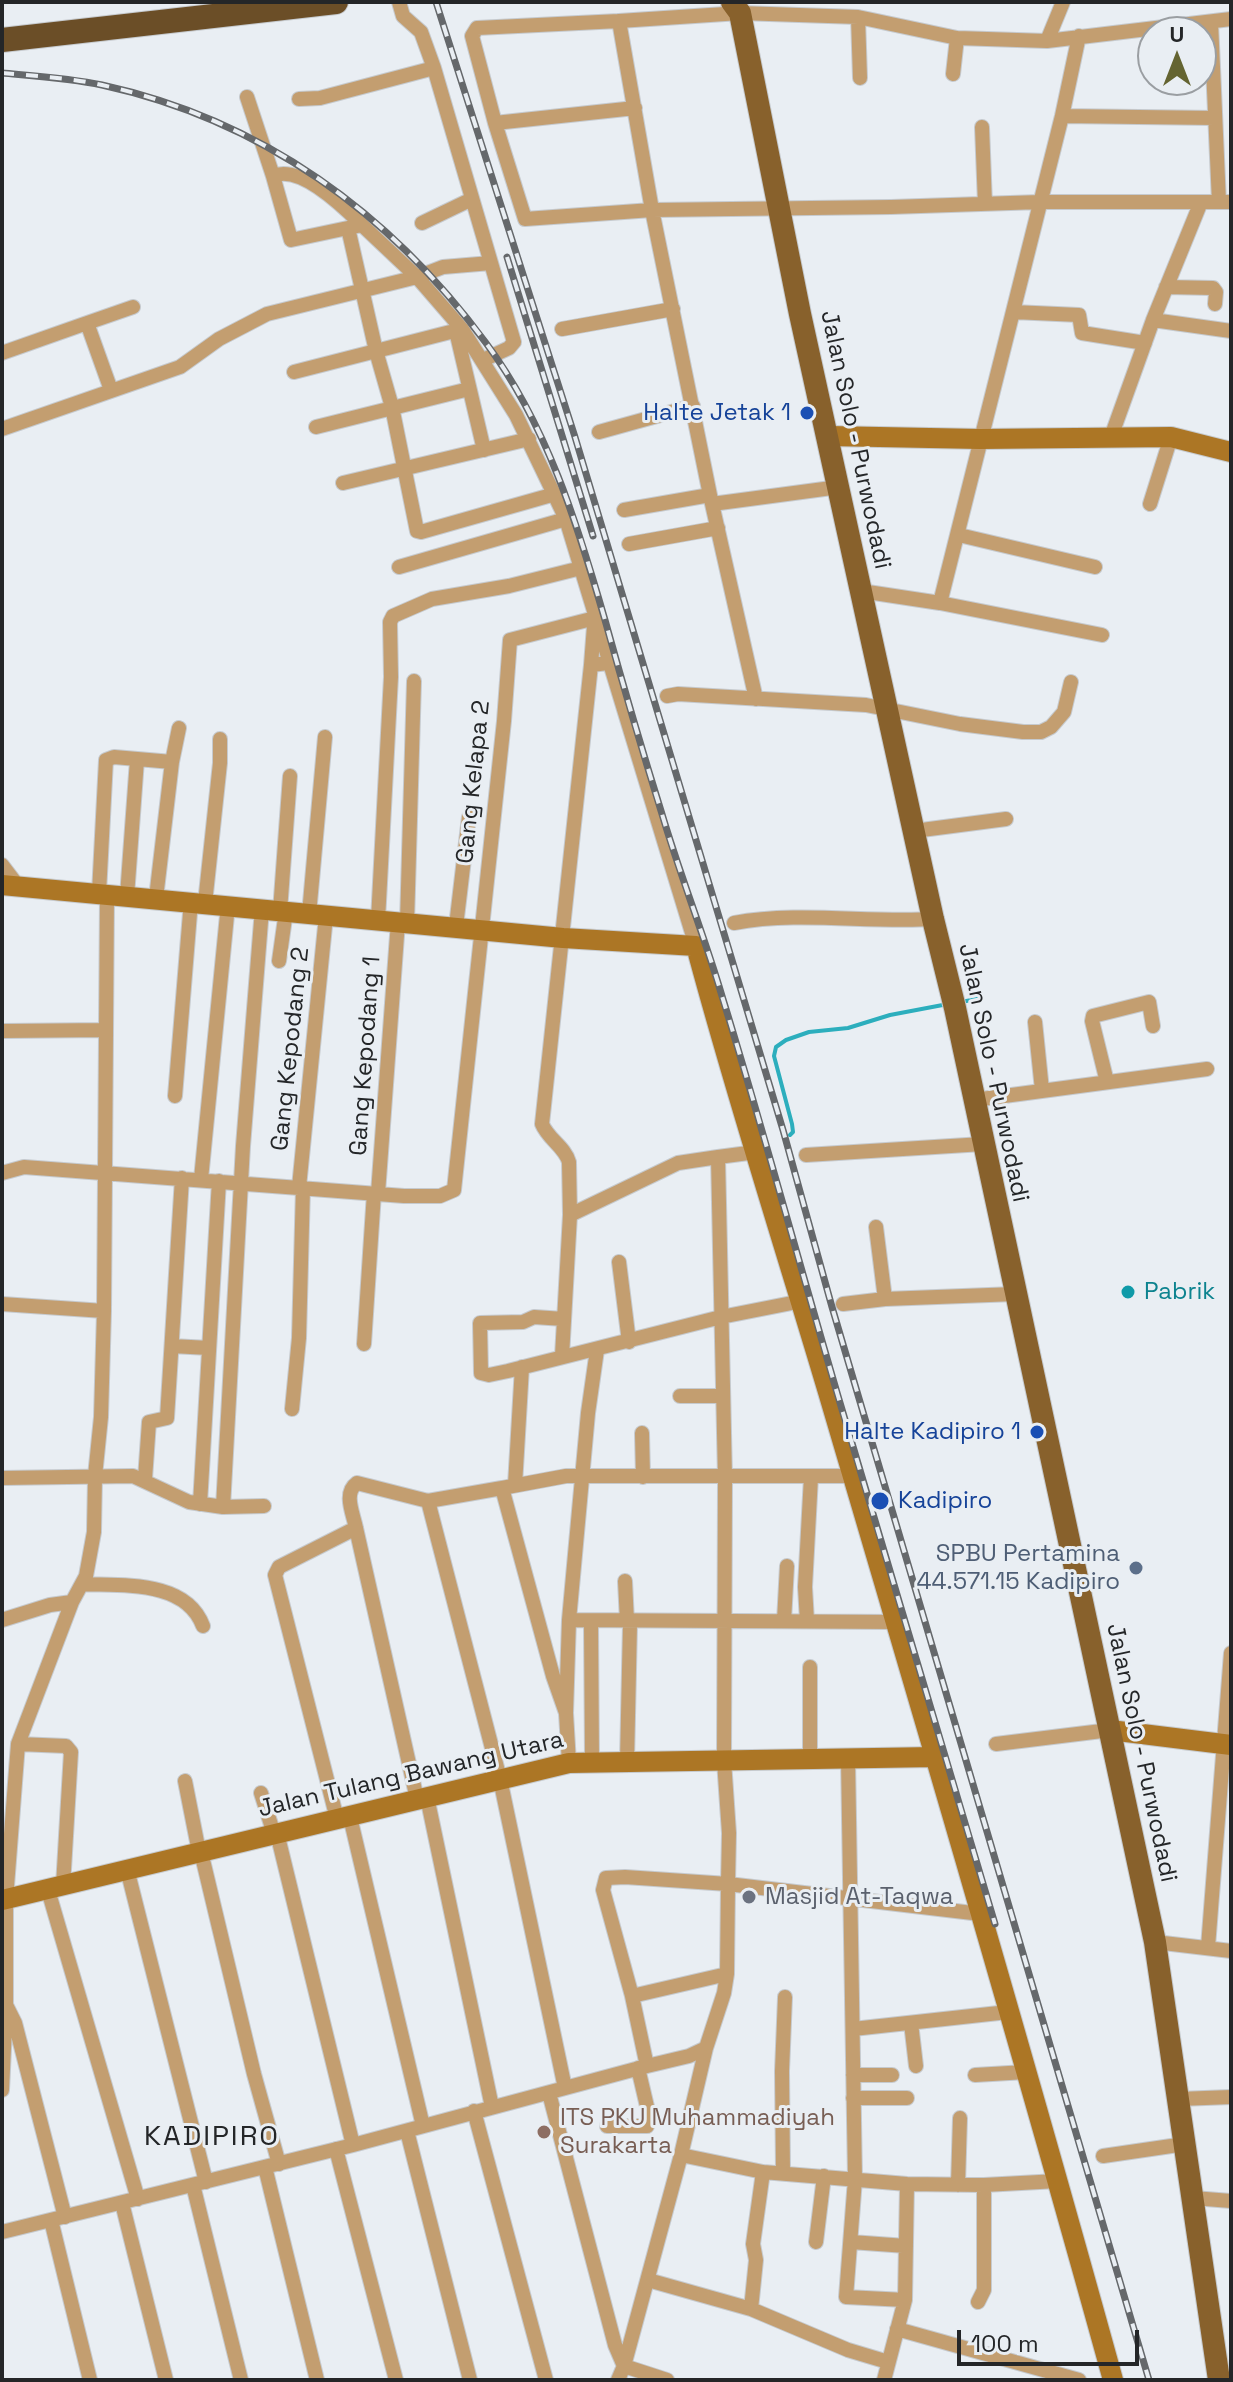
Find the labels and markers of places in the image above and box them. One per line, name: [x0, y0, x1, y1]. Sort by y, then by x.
place label: Halte Jetak 1: [643, 399, 791, 427]
marker: Halte Jetak 1: [798, 404, 816, 422]
place label: Pabrik: [1144, 1278, 1215, 1306]
marker: Pabrik: [1119, 1283, 1137, 1301]
place label: Halte Kadipiro 1: [844, 1418, 1021, 1446]
marker: Halte Kadipiro 1: [1028, 1423, 1046, 1441]
place label: Kadipiro: [898, 1487, 992, 1515]
marker: Kadipiro: [869, 1490, 891, 1512]
place label: SPBU Pertamina 44.571.15 Kadipiro: [917, 1540, 1120, 1596]
marker: SPBU Pertamina 44.571.15 Kadipiro: [1127, 1559, 1145, 1577]
place label: Masjid At-Taqwa: [765, 1883, 954, 1911]
marker: Masjid At-Taqwa: [740, 1888, 758, 1906]
place label: ITS PKU Muhammadiyah Surakarta: [560, 2104, 835, 2160]
marker: ITS PKU Muhammadiyah Surakarta: [535, 2123, 553, 2141]

